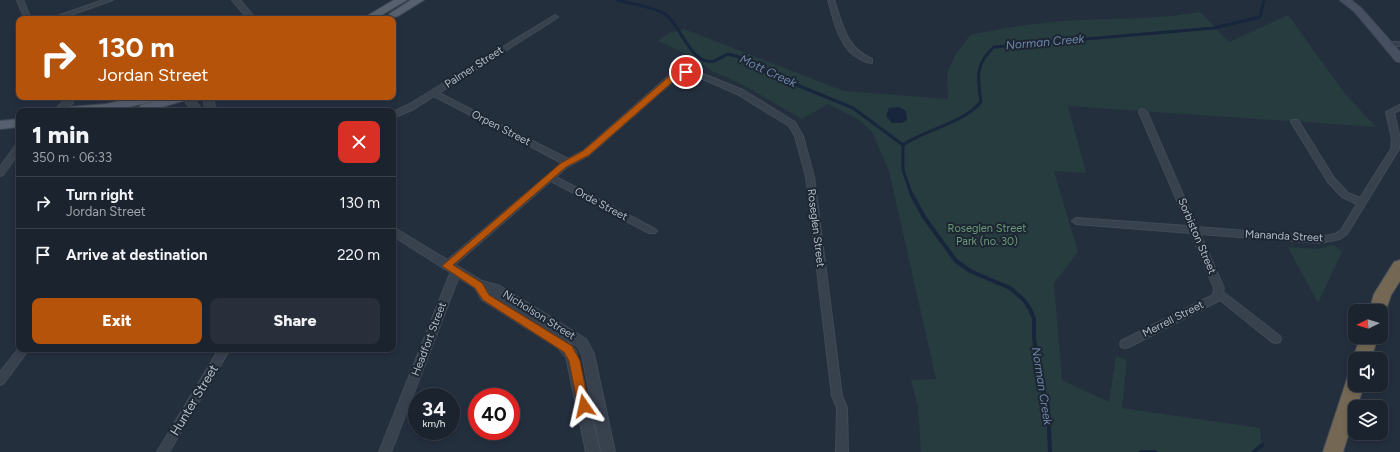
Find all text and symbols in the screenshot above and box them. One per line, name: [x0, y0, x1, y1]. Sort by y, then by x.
text: 130 m: [98, 30, 175, 64]
water label: Norman Creek: [1005, 31, 1086, 52]
icon: right: [32, 32, 84, 84]
street label: Palmer Street: [442, 43, 506, 91]
water label: Mott Creek: [737, 52, 800, 91]
pin: [669, 55, 703, 89]
icon: arrive: [675, 61, 697, 83]
text: Jordan Street: [98, 64, 208, 86]
street label: Orpen Street: [469, 108, 533, 148]
text: 1 min: [32, 120, 89, 149]
button: close: [338, 121, 380, 163]
text: 350 m · 06:33: [32, 150, 112, 165]
street label: Orde Street: [572, 185, 630, 223]
text: Turn right: [66, 186, 134, 204]
street label: Roseglen Street: [805, 188, 827, 268]
icon: right: [32, 192, 54, 214]
text: 130 m: [340, 194, 380, 212]
street label: Sorbiston Street: [1175, 196, 1219, 276]
text: Jordan Street: [66, 204, 146, 219]
park label: Roseglen Street Park (no. 30): [948, 222, 1026, 248]
street label: Mananda Street: [1245, 227, 1323, 245]
icon: arrive: [32, 244, 54, 266]
text: Arrive at destination: [66, 246, 207, 264]
text: 220 m: [337, 246, 380, 264]
street label: Nicholson Street: [500, 287, 578, 343]
button: Exit: [32, 298, 202, 344]
button: Share: [210, 298, 380, 344]
street label: Merrell Street: [1140, 298, 1206, 340]
street label: Headfort Street: [409, 300, 449, 378]
north arrow: [1348, 304, 1388, 344]
map controls: [1348, 304, 1388, 440]
water label: Norman Creek: [1029, 346, 1055, 427]
button: sound: [1348, 352, 1388, 392]
street label: Hunter Street: [167, 362, 221, 438]
position arrow: [563, 385, 605, 427]
speed limit sign: 40: [468, 388, 520, 440]
text: 34: [422, 397, 446, 421]
button: layers: [1348, 400, 1388, 440]
text: km/h: [423, 417, 445, 430]

